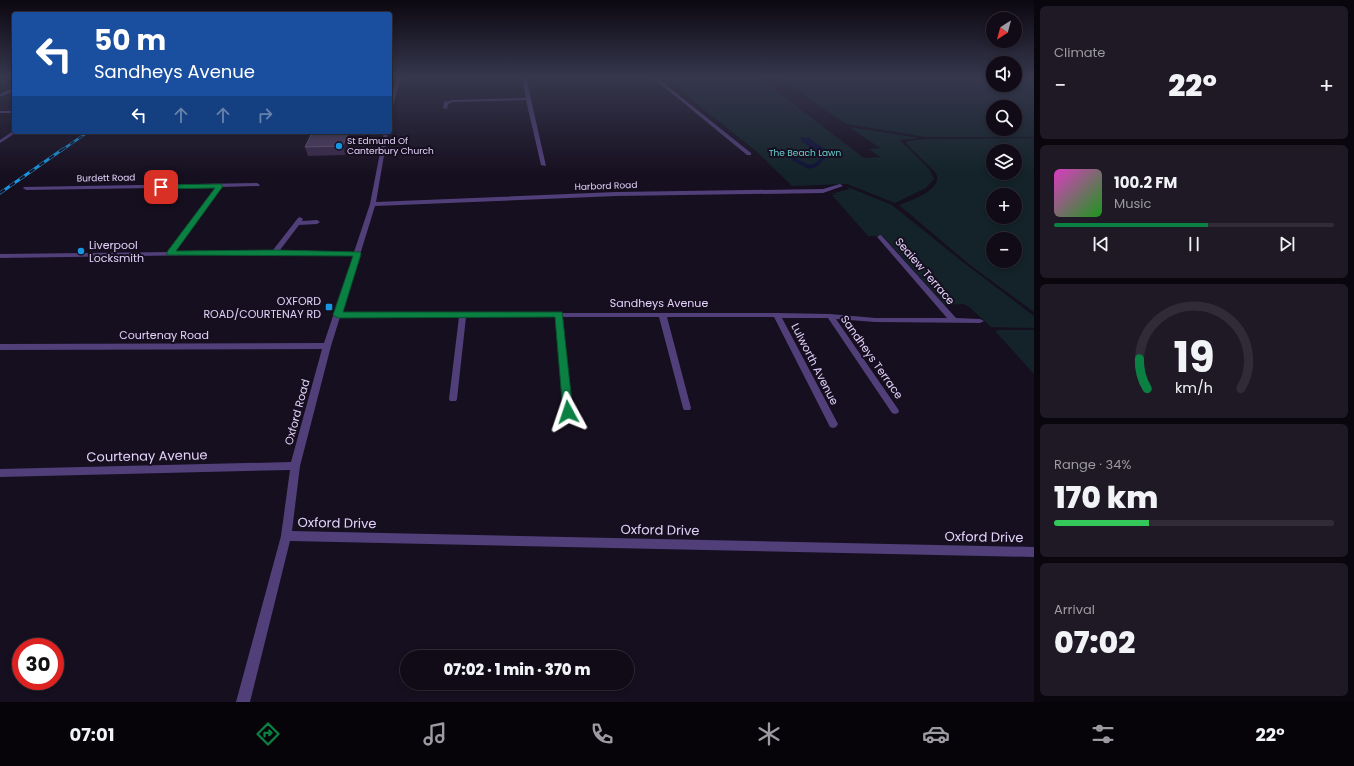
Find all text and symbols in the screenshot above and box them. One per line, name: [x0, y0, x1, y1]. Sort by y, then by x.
north arrow: [986, 12, 1022, 48]
map controls: [986, 12, 1022, 268]
text: 50 m: [94, 21, 166, 60]
icon: left: [28, 28, 80, 80]
text: Climate: [1054, 43, 1105, 62]
button: sound: [986, 56, 1022, 92]
text: Sandheys Avenue: [94, 59, 255, 84]
text: 22°: [1168, 64, 1217, 107]
text: −: [1054, 70, 1066, 101]
text: +: [1319, 70, 1334, 101]
button: search: [986, 100, 1022, 136]
icon: left: [128, 104, 150, 126]
icon: ahead: [170, 104, 192, 126]
icon: ahead: [212, 104, 234, 126]
icon: right: [254, 104, 276, 126]
place label: St Edmund Of Canterbury Church: [347, 135, 434, 157]
marker: St Edmund Of Canterbury Church: [334, 141, 344, 151]
button: layers: [986, 144, 1022, 180]
park label: The Beach Lawn: [769, 147, 841, 159]
pin: [144, 170, 178, 204]
street label: Burdett Road: [77, 171, 135, 185]
text: 100.2 FM: [1114, 172, 1177, 193]
icon: arrive: [150, 176, 172, 198]
street label: Harbord Road: [574, 179, 638, 193]
button: +: [986, 188, 1022, 224]
text: Music: [1114, 194, 1151, 213]
button: −: [986, 232, 1022, 268]
icon: previous: [1090, 233, 1112, 255]
icon: pause: [1183, 233, 1205, 255]
icon: next: [1276, 233, 1298, 255]
street label: Seaiew Terrace: [891, 234, 959, 308]
place label: Liverpool Locksmith: [89, 237, 144, 266]
marker: Liverpool Locksmith: [76, 246, 86, 256]
place label: OXFORD ROAD/COURTENAY RD: [203, 293, 321, 322]
street label: Sandheys Avenue: [610, 295, 708, 311]
marker: OXFORD ROAD/COURTENAY RD: [324, 302, 334, 312]
street label: Sandheys Terrace: [837, 312, 907, 402]
street label: Lulworth Avenue: [787, 320, 843, 408]
street label: Courtenay Road: [119, 327, 209, 343]
text: 19: [1173, 328, 1215, 387]
street label: Oxford Road: [281, 377, 313, 447]
text: km/h: [1175, 378, 1213, 398]
position arrow: [547, 391, 589, 433]
street label: Courtenay Avenue: [86, 445, 208, 467]
text: Range · 34%: [1054, 455, 1131, 474]
text: 170 km: [1054, 476, 1158, 519]
street label: Oxford Drive: [297, 513, 377, 533]
street label: Oxford Drive: [620, 520, 700, 540]
street label: Oxford Drive: [944, 527, 1024, 547]
text: Arrival: [1054, 600, 1095, 619]
text: 07:02: [1054, 621, 1135, 664]
speed limit sign: 30: [12, 638, 64, 690]
text: 07:02 · 1 min · 370 m: [443, 659, 591, 680]
icon: directions: [254, 720, 282, 748]
icon: music: [421, 720, 449, 748]
icon: phone: [588, 720, 616, 748]
icon: climate: [755, 720, 783, 748]
icon: car: [922, 720, 950, 748]
icon: filters: [1089, 720, 1117, 748]
text: 07:01: [70, 722, 114, 747]
text: 22°: [1256, 722, 1284, 747]

